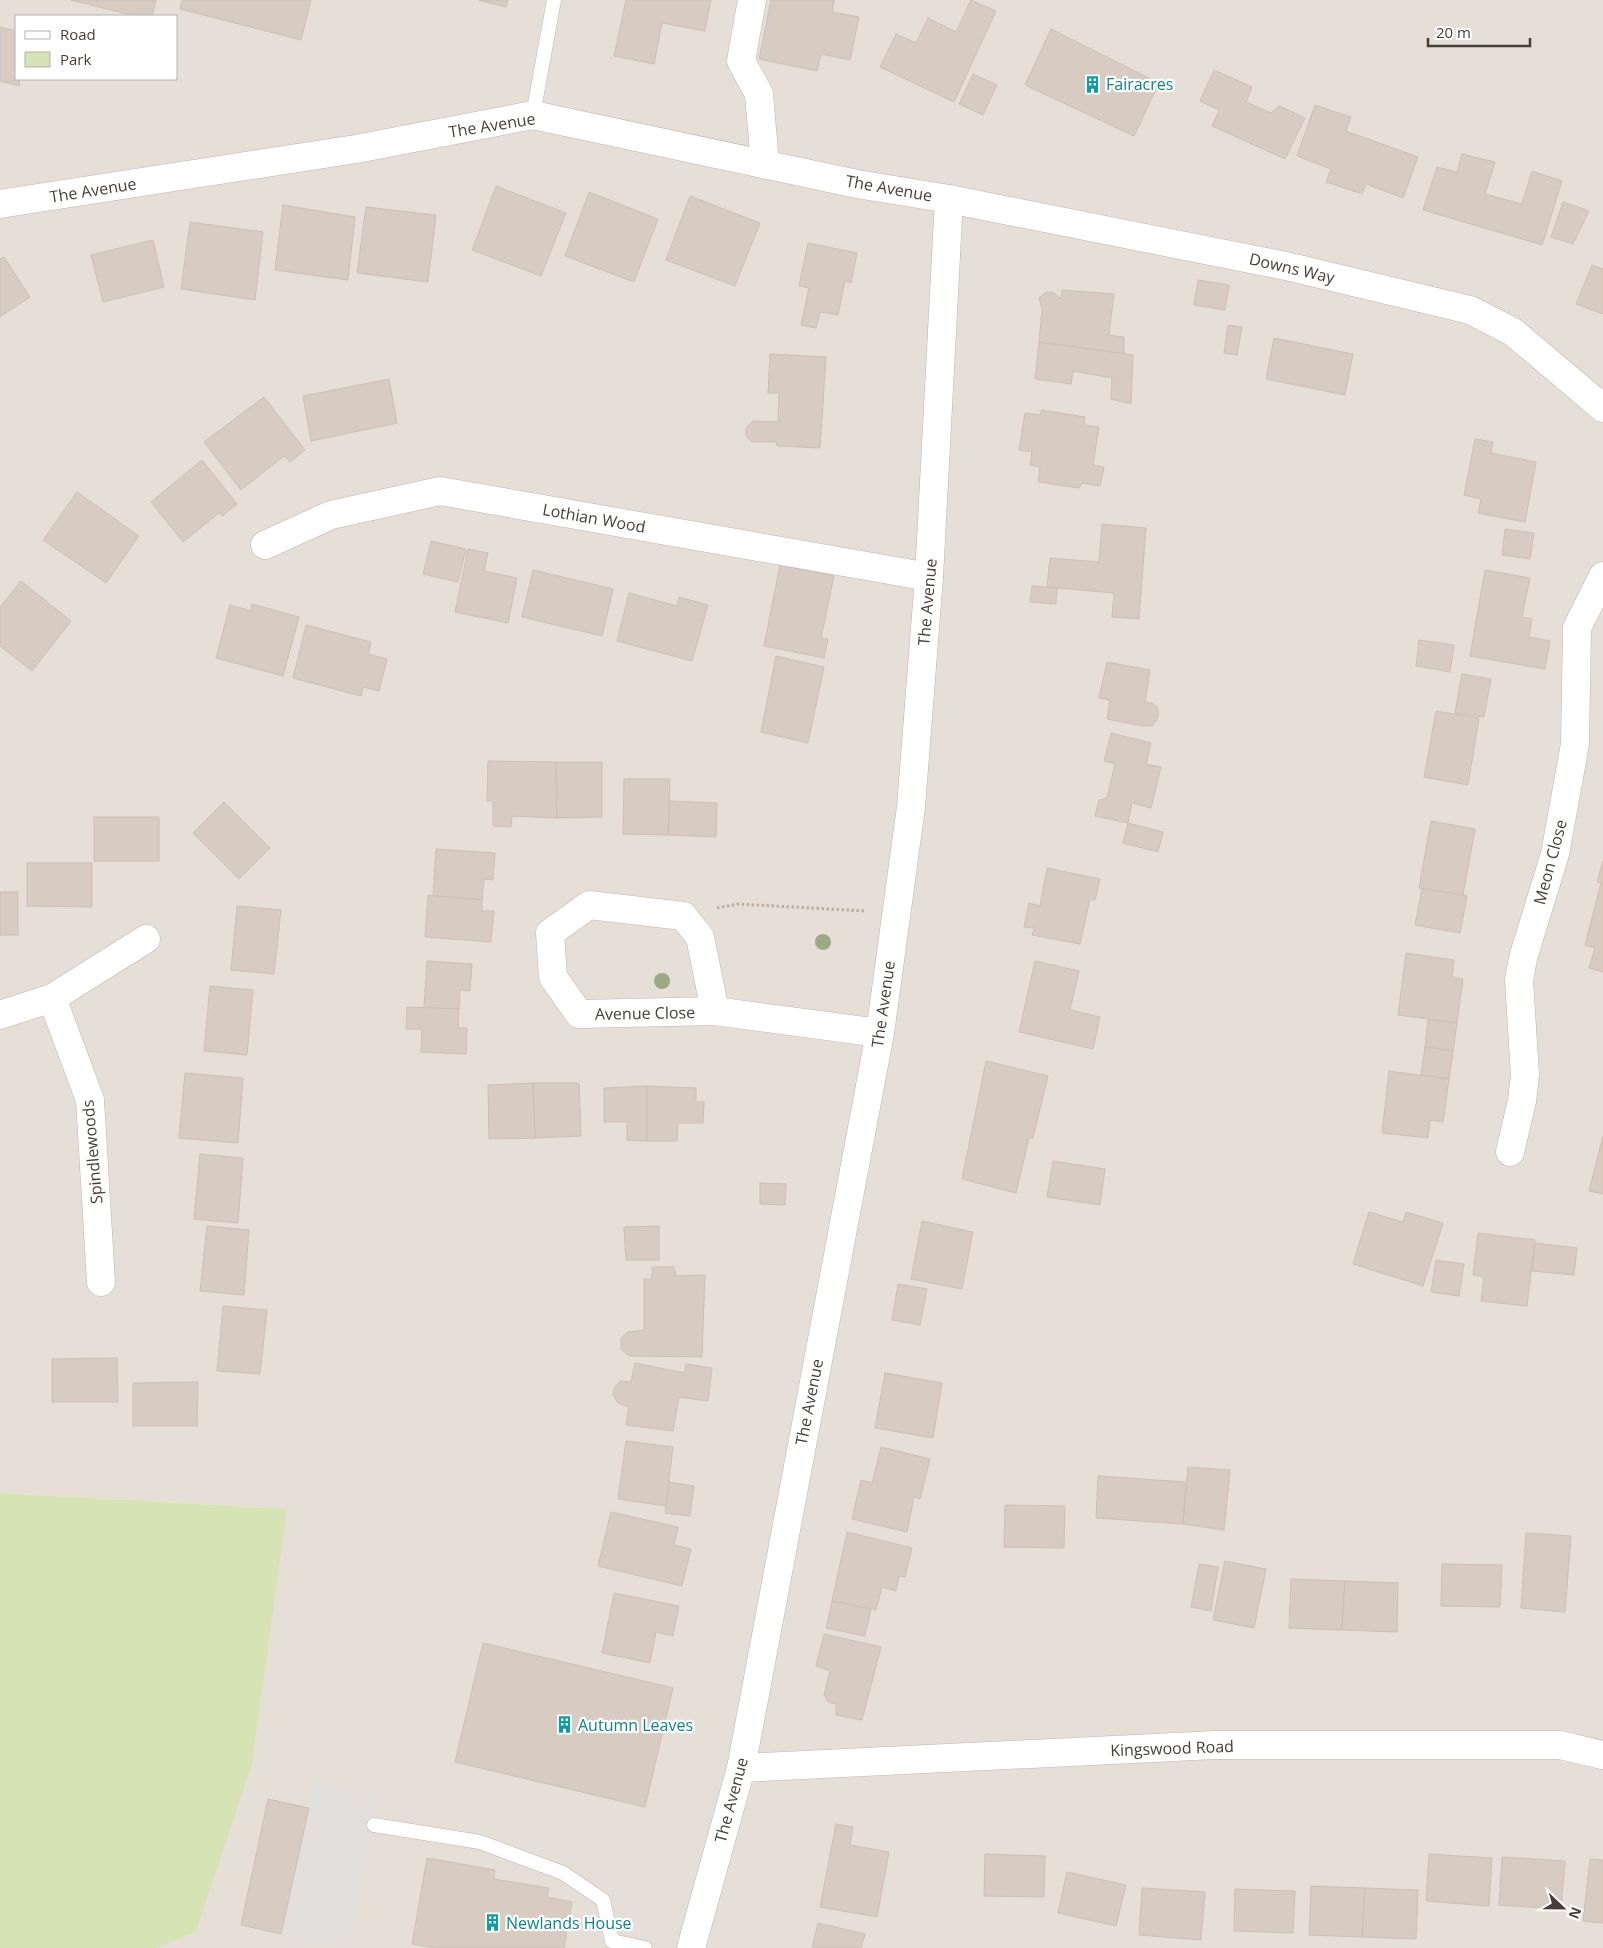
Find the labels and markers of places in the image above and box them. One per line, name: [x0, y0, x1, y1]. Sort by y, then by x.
place label: Fairacres: [1106, 73, 1173, 95]
building icon: Fairacres: [1082, 74, 1102, 94]
place label: Autumn Leaves: [578, 1714, 693, 1736]
building icon: Autumn Leaves: [554, 1715, 574, 1735]
place label: Newlands House: [506, 1912, 632, 1934]
building icon: Newlands House: [482, 1913, 502, 1933]

